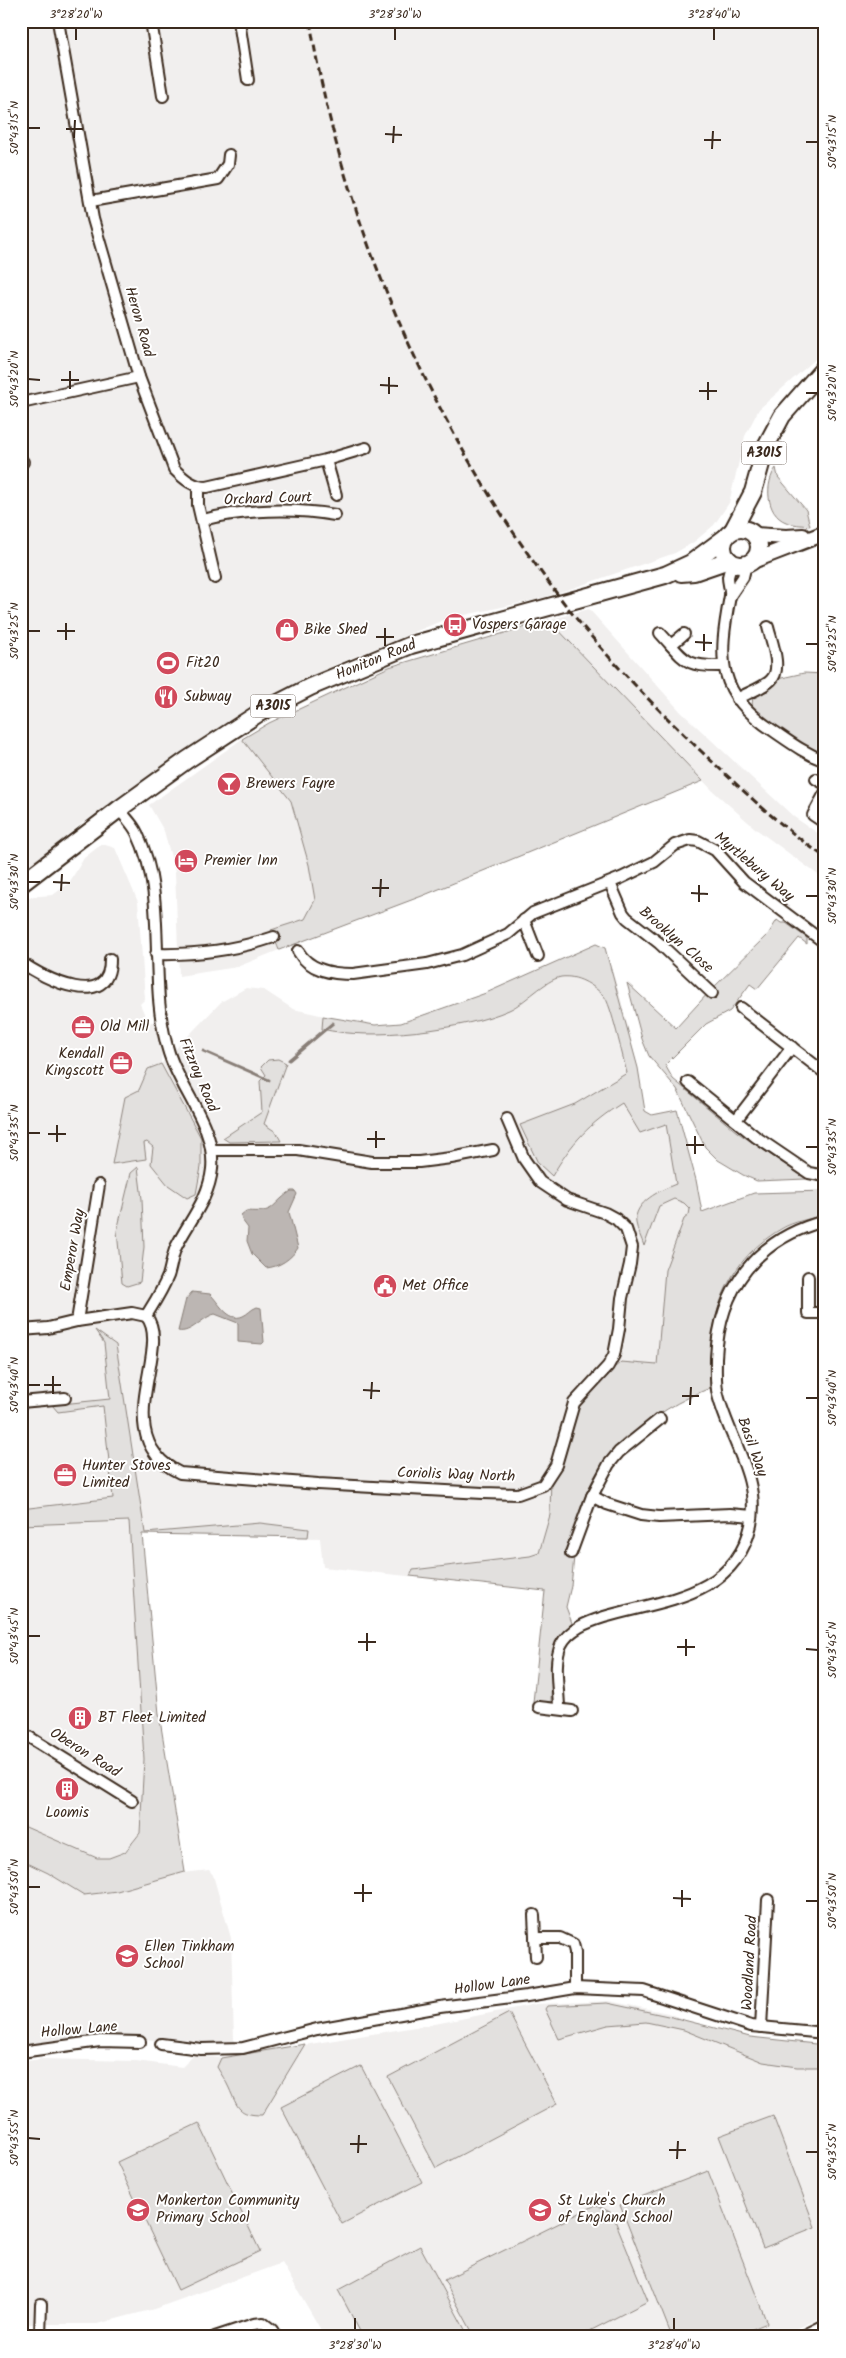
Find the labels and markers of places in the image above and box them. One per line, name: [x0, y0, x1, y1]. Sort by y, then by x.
bus stop icon: Vospers Garage: [442, 612, 468, 638]
place label: Vospers Garage: [472, 613, 567, 637]
shop icon: Bike Shed: [274, 617, 300, 643]
place label: Bike Shed: [304, 618, 368, 642]
sports icon: Fit20: [155, 650, 181, 676]
place label: Fit20: [186, 651, 220, 675]
restaurant icon: Subway: [153, 684, 179, 710]
place label: Subway: [184, 685, 232, 709]
bar icon: Brewers Fayre: [216, 771, 242, 797]
place label: Brewers Fayre: [246, 772, 335, 796]
hotel icon: Premier Inn: [173, 848, 199, 874]
place label: Premier Inn: [204, 849, 278, 873]
office icon: Old Mill: [70, 1014, 96, 1040]
place label: Old Mill: [100, 1015, 149, 1039]
place label: Kendall Kingscott: [45, 1042, 104, 1083]
office icon: Kendall Kingscott: [108, 1050, 134, 1076]
public building icon: Met Office: [372, 1273, 398, 1299]
place label: Met Office: [402, 1274, 469, 1298]
place label: Hunter Stoves Limited: [82, 1454, 171, 1495]
office icon: Hunter Stoves Limited: [52, 1462, 78, 1488]
building icon: BT Fleet Limited: [67, 1705, 93, 1731]
place label: BT Fleet Limited: [98, 1706, 206, 1730]
building icon: Loomis: [54, 1776, 80, 1802]
place label: Loomis: [45, 1801, 89, 1825]
place label: Ellen Tinkham School: [144, 1935, 235, 1976]
school or university icon: Ellen Tinkham School: [114, 1943, 140, 1969]
place label: Monkerton Community Primary School: [156, 2189, 300, 2230]
place label: St Luke's Church of England School: [558, 2189, 673, 2230]
school or university icon: Monkerton Community Primary School: [125, 2197, 151, 2223]
school or university icon: St Luke's Church of England School: [527, 2197, 553, 2223]

